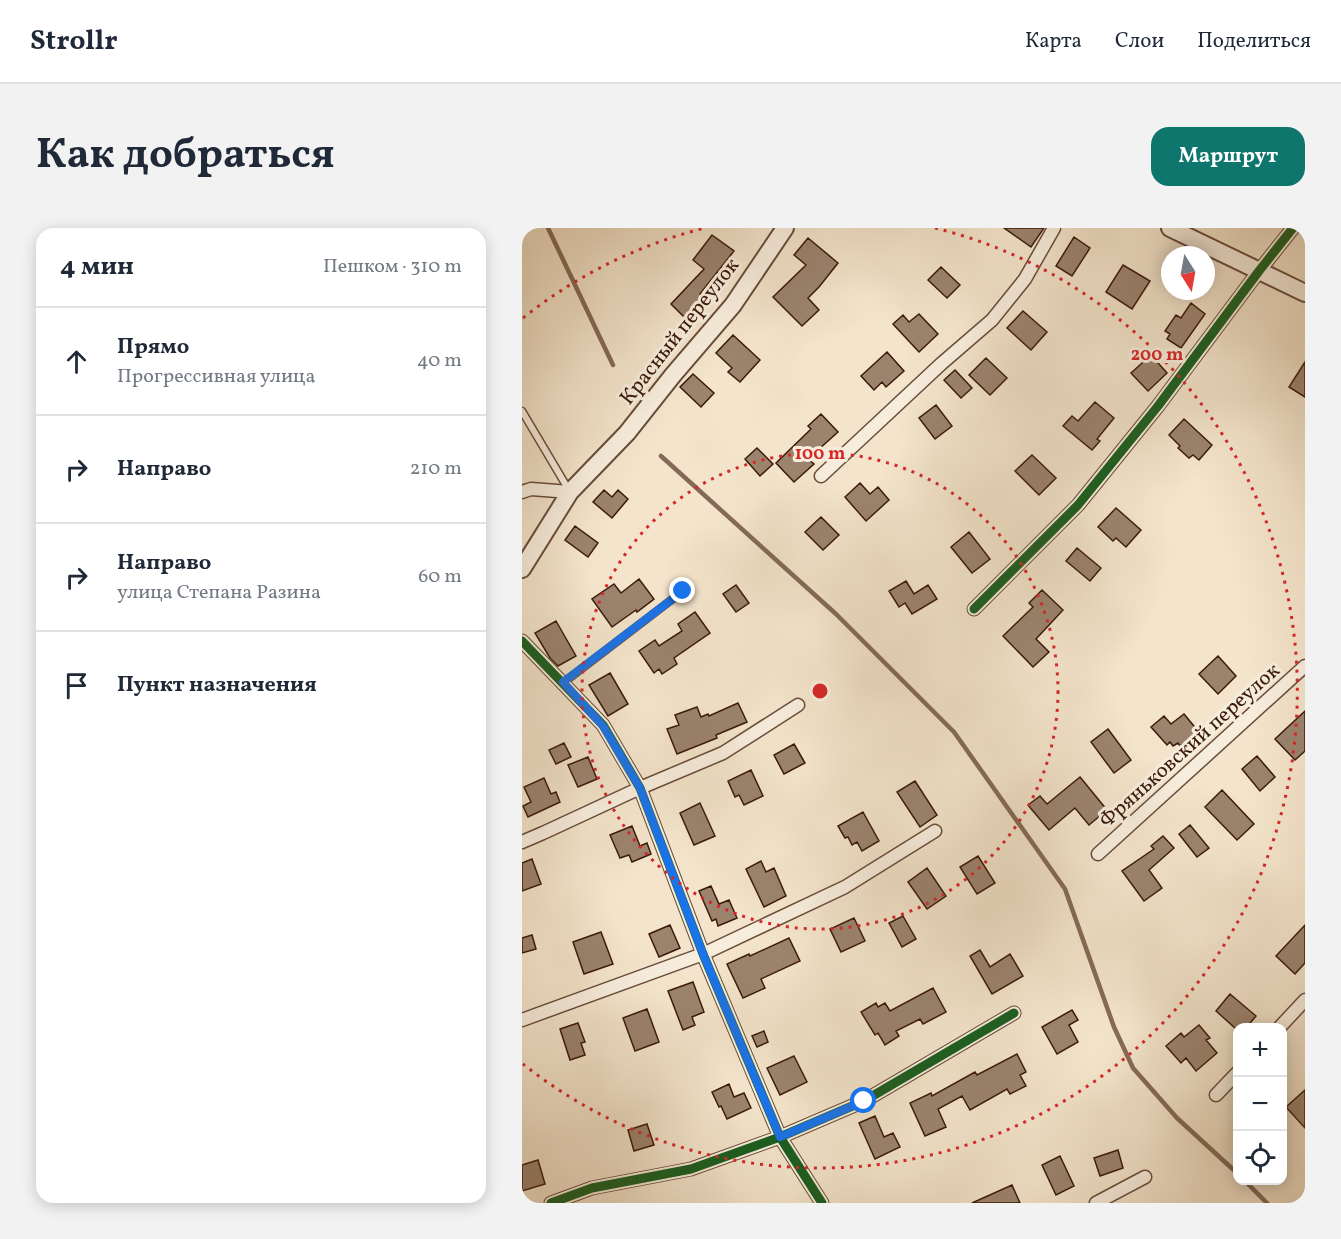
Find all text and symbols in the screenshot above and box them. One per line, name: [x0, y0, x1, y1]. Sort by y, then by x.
text: Strollr: [30, 22, 118, 61]
text: Карта: [1025, 27, 1082, 56]
text: Слои: [1115, 27, 1164, 56]
text: Поделиться: [1197, 27, 1311, 56]
text: Как добраться: [36, 127, 335, 186]
button: Маршрут: [1151, 127, 1305, 186]
north arrow: [1161, 246, 1215, 300]
text: 4 мин: [60, 249, 134, 285]
street label: Красный переулок: [614, 252, 747, 411]
text: Пешком · 310 m: [323, 253, 462, 281]
text: Прямо: [117, 332, 189, 363]
text: 200 m: [1131, 343, 1183, 368]
icon: ahead: [60, 345, 93, 378]
text: 40 m: [417, 347, 462, 375]
text: Прогрессивная улица: [117, 363, 315, 391]
text: 100 m: [795, 442, 845, 467]
icon: right: [60, 453, 93, 486]
text: Направо: [117, 454, 211, 485]
text: 210 m: [410, 455, 462, 483]
text: Направо: [117, 548, 211, 579]
icon: right: [60, 561, 93, 594]
text: 60 m: [418, 563, 462, 591]
route end: [669, 577, 695, 603]
text: улица Степана Разина: [117, 579, 321, 607]
street label: Фряньковский переулок: [1093, 657, 1287, 835]
icon: arrive: [60, 669, 93, 702]
text: Пункт назначения: [117, 670, 317, 701]
centre of rings: [810, 681, 830, 701]
map controls: [1233, 1023, 1287, 1185]
button: +: [1233, 1023, 1287, 1077]
button: −: [1233, 1077, 1287, 1131]
route start: [850, 1087, 876, 1113]
button: locate: [1233, 1131, 1287, 1185]

